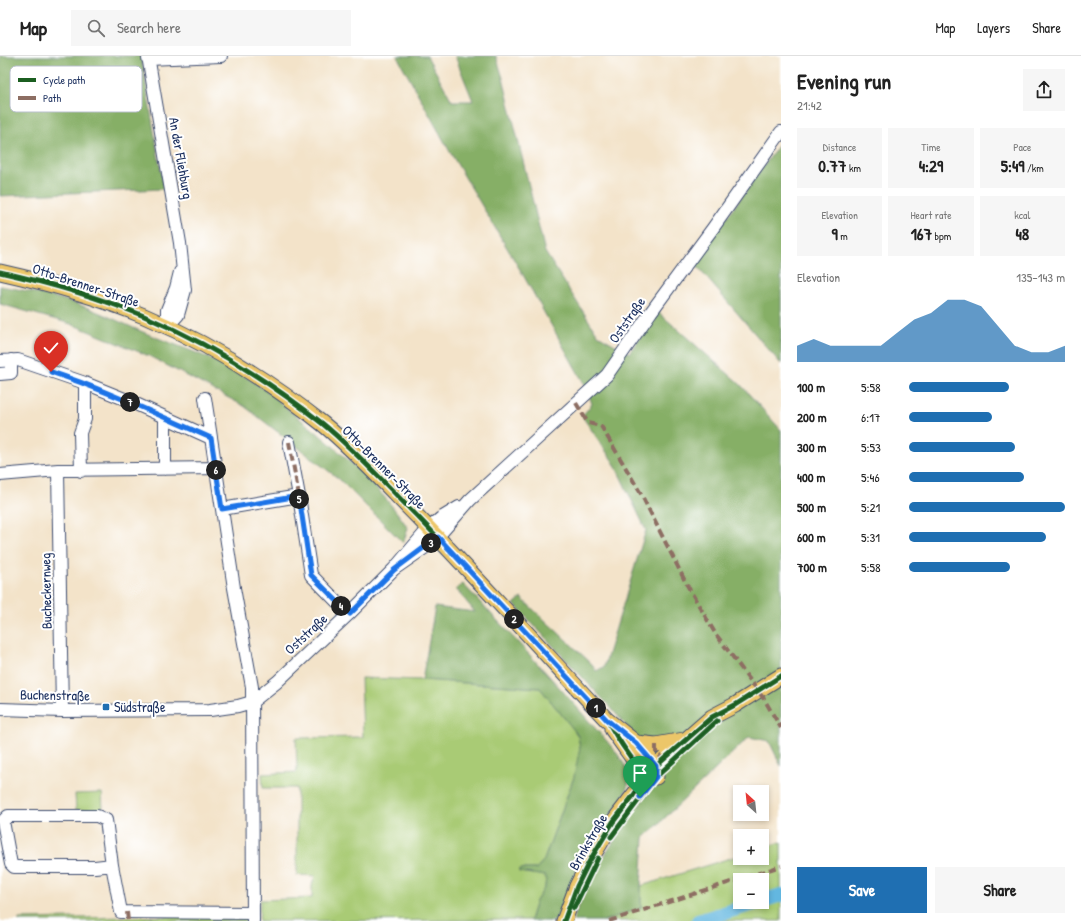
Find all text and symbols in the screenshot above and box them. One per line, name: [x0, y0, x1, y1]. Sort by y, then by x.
search box: [71, 10, 351, 46]
text: Map: [20, 15, 47, 41]
icon: search: [85, 17, 107, 39]
text: Search here: [117, 17, 181, 38]
text: Map: [935, 18, 955, 37]
text: Layers: [977, 18, 1010, 37]
text: Share: [1032, 18, 1061, 37]
legend: [10, 66, 142, 112]
text: Evening run: [797, 66, 891, 96]
button: share: [1023, 69, 1065, 111]
text: Cycle path: [43, 73, 86, 87]
text: Path: [43, 91, 61, 105]
text: 21:42: [797, 96, 822, 114]
street label: An der Fliehburg: [164, 116, 198, 200]
text: Distance: [823, 140, 856, 154]
text: Time: [921, 140, 941, 154]
text: Pace: [1013, 140, 1031, 154]
text: 0.77: [818, 154, 846, 177]
text: 4:29: [919, 154, 943, 177]
text: 5:49: [1001, 154, 1025, 177]
text: km: [846, 161, 861, 175]
text: /km: [1025, 161, 1044, 175]
text: Elevation: [821, 208, 858, 222]
text: Heart rate: [910, 208, 952, 222]
text: kcal: [1014, 208, 1030, 222]
text: 9: [832, 222, 838, 245]
text: 167: [911, 222, 932, 245]
text: 48: [1015, 222, 1029, 245]
text: m: [838, 229, 848, 243]
text: bpm: [932, 229, 951, 243]
street label: Otto-Brenner-Straße: [30, 258, 142, 312]
text: Elevation: [797, 268, 840, 286]
text: 135–143 m: [1016, 268, 1065, 286]
street label: Oststraße: [604, 293, 650, 347]
pin: [34, 331, 68, 372]
icon: check: [40, 337, 62, 359]
text: 100 m: [797, 378, 825, 396]
text: 5:58: [861, 378, 881, 396]
pin: 7: [120, 392, 140, 412]
text: 7: [127, 395, 133, 409]
text: 200 m: [797, 408, 827, 426]
text: 6:17: [861, 408, 880, 426]
street label: Otto-Brenner-Straße: [338, 421, 431, 514]
text: 300 m: [797, 438, 826, 456]
text: 5:53: [861, 438, 881, 456]
pin: 6: [206, 460, 226, 480]
text: 6: [214, 463, 218, 477]
text: 400 m: [797, 468, 825, 486]
text: 5:46: [861, 468, 880, 486]
pin: 5: [289, 489, 309, 509]
text: 5: [297, 492, 301, 506]
text: 500 m: [797, 498, 826, 516]
text: 5:21: [861, 498, 880, 516]
text: 600 m: [797, 528, 826, 546]
text: 5:31: [861, 528, 880, 546]
pin: 3: [421, 533, 441, 553]
text: 3: [429, 536, 433, 550]
street label: Bucheckernweg: [35, 553, 57, 629]
text: 700 m: [797, 558, 827, 576]
text: 5:58: [861, 558, 881, 576]
pin: 4: [331, 596, 351, 616]
text: 4: [339, 599, 343, 613]
street label: Oststraße: [280, 609, 332, 659]
pin: 2: [504, 609, 524, 629]
text: 2: [511, 612, 517, 626]
street label: Buchenstraße: [20, 684, 91, 706]
place label: Südstraße: [114, 697, 166, 717]
pin: 1: [586, 698, 606, 718]
text: 1: [594, 701, 598, 715]
marker: Südstraße: [101, 702, 111, 712]
pin: [623, 756, 657, 797]
icon: arrive: [629, 762, 651, 784]
north arrow: [733, 785, 769, 821]
map controls: [733, 785, 769, 909]
street label: Brinkstraße: [564, 810, 612, 874]
button: +: [733, 829, 769, 865]
button: Save: [797, 867, 927, 913]
button: Share: [935, 867, 1065, 913]
button: −: [733, 873, 769, 909]

